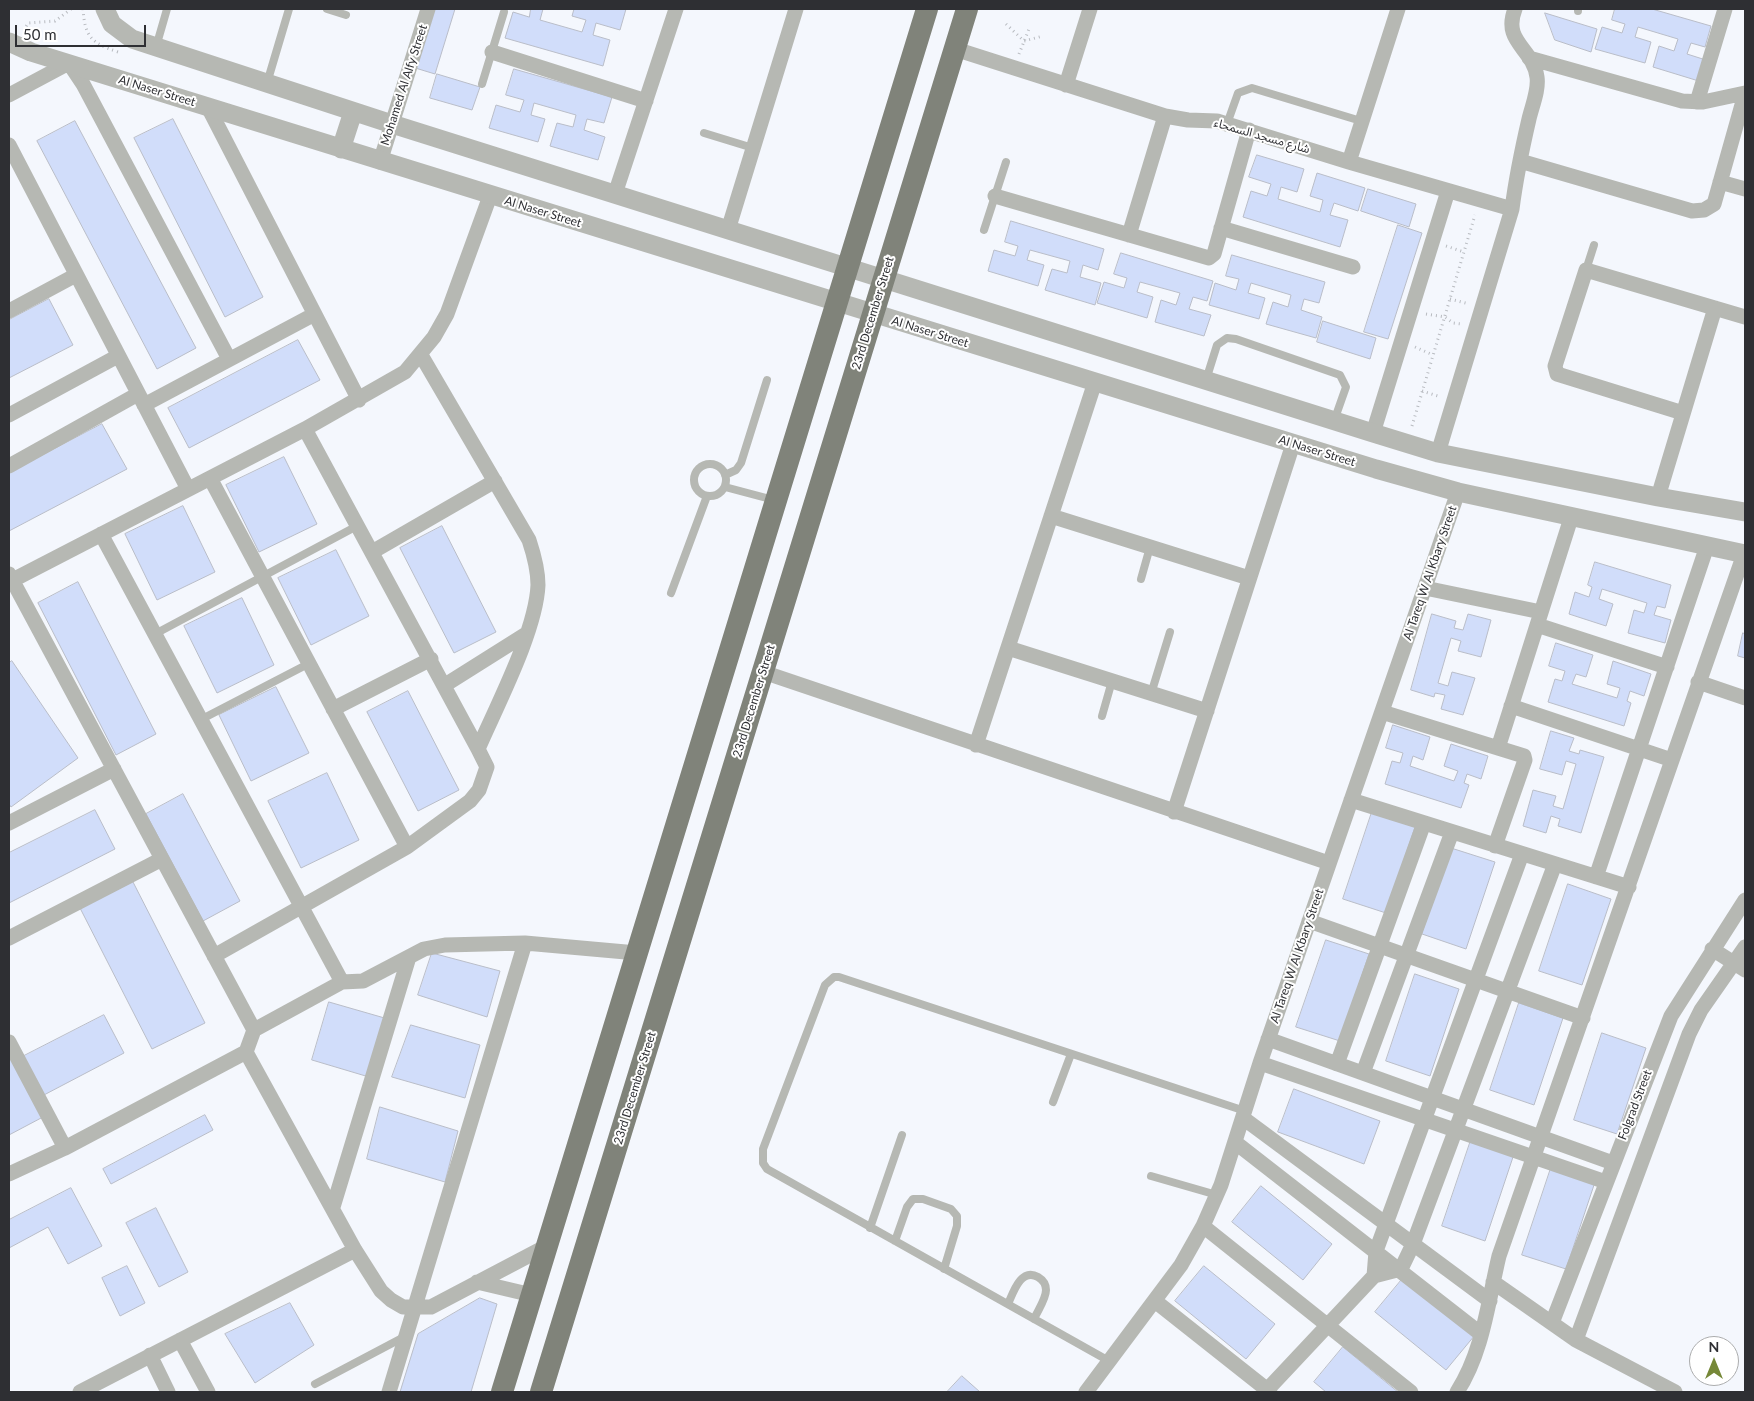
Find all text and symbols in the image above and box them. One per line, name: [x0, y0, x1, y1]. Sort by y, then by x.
scale bar: [18, 15, 149, 47]
street label: Mohamed Al Alfy Street: [378, 23, 430, 147]
text: 50 m: [23, 25, 57, 43]
street label: Al Naser Street: [117, 72, 197, 110]
street label: شارع مسجد السمحاء: [1212, 115, 1312, 157]
street label: Al Naser Street: [503, 193, 583, 231]
street label: 23rd December Street: [849, 255, 897, 371]
street label: Al Naser Street: [890, 313, 970, 351]
street label: Al Naser Street: [1277, 432, 1357, 470]
street label: Al Tareq W Al Kbary Street: [1400, 504, 1460, 642]
street label: 23rd December Street: [730, 643, 778, 759]
street label: Al Tareq W Al Kbary Street: [1267, 887, 1327, 1025]
street label: 23rd December Street: [611, 1030, 659, 1146]
street label: Folgrad Street: [1615, 1068, 1655, 1142]
north arrow: [1689, 1336, 1739, 1386]
text: N: [1709, 1338, 1719, 1355]

